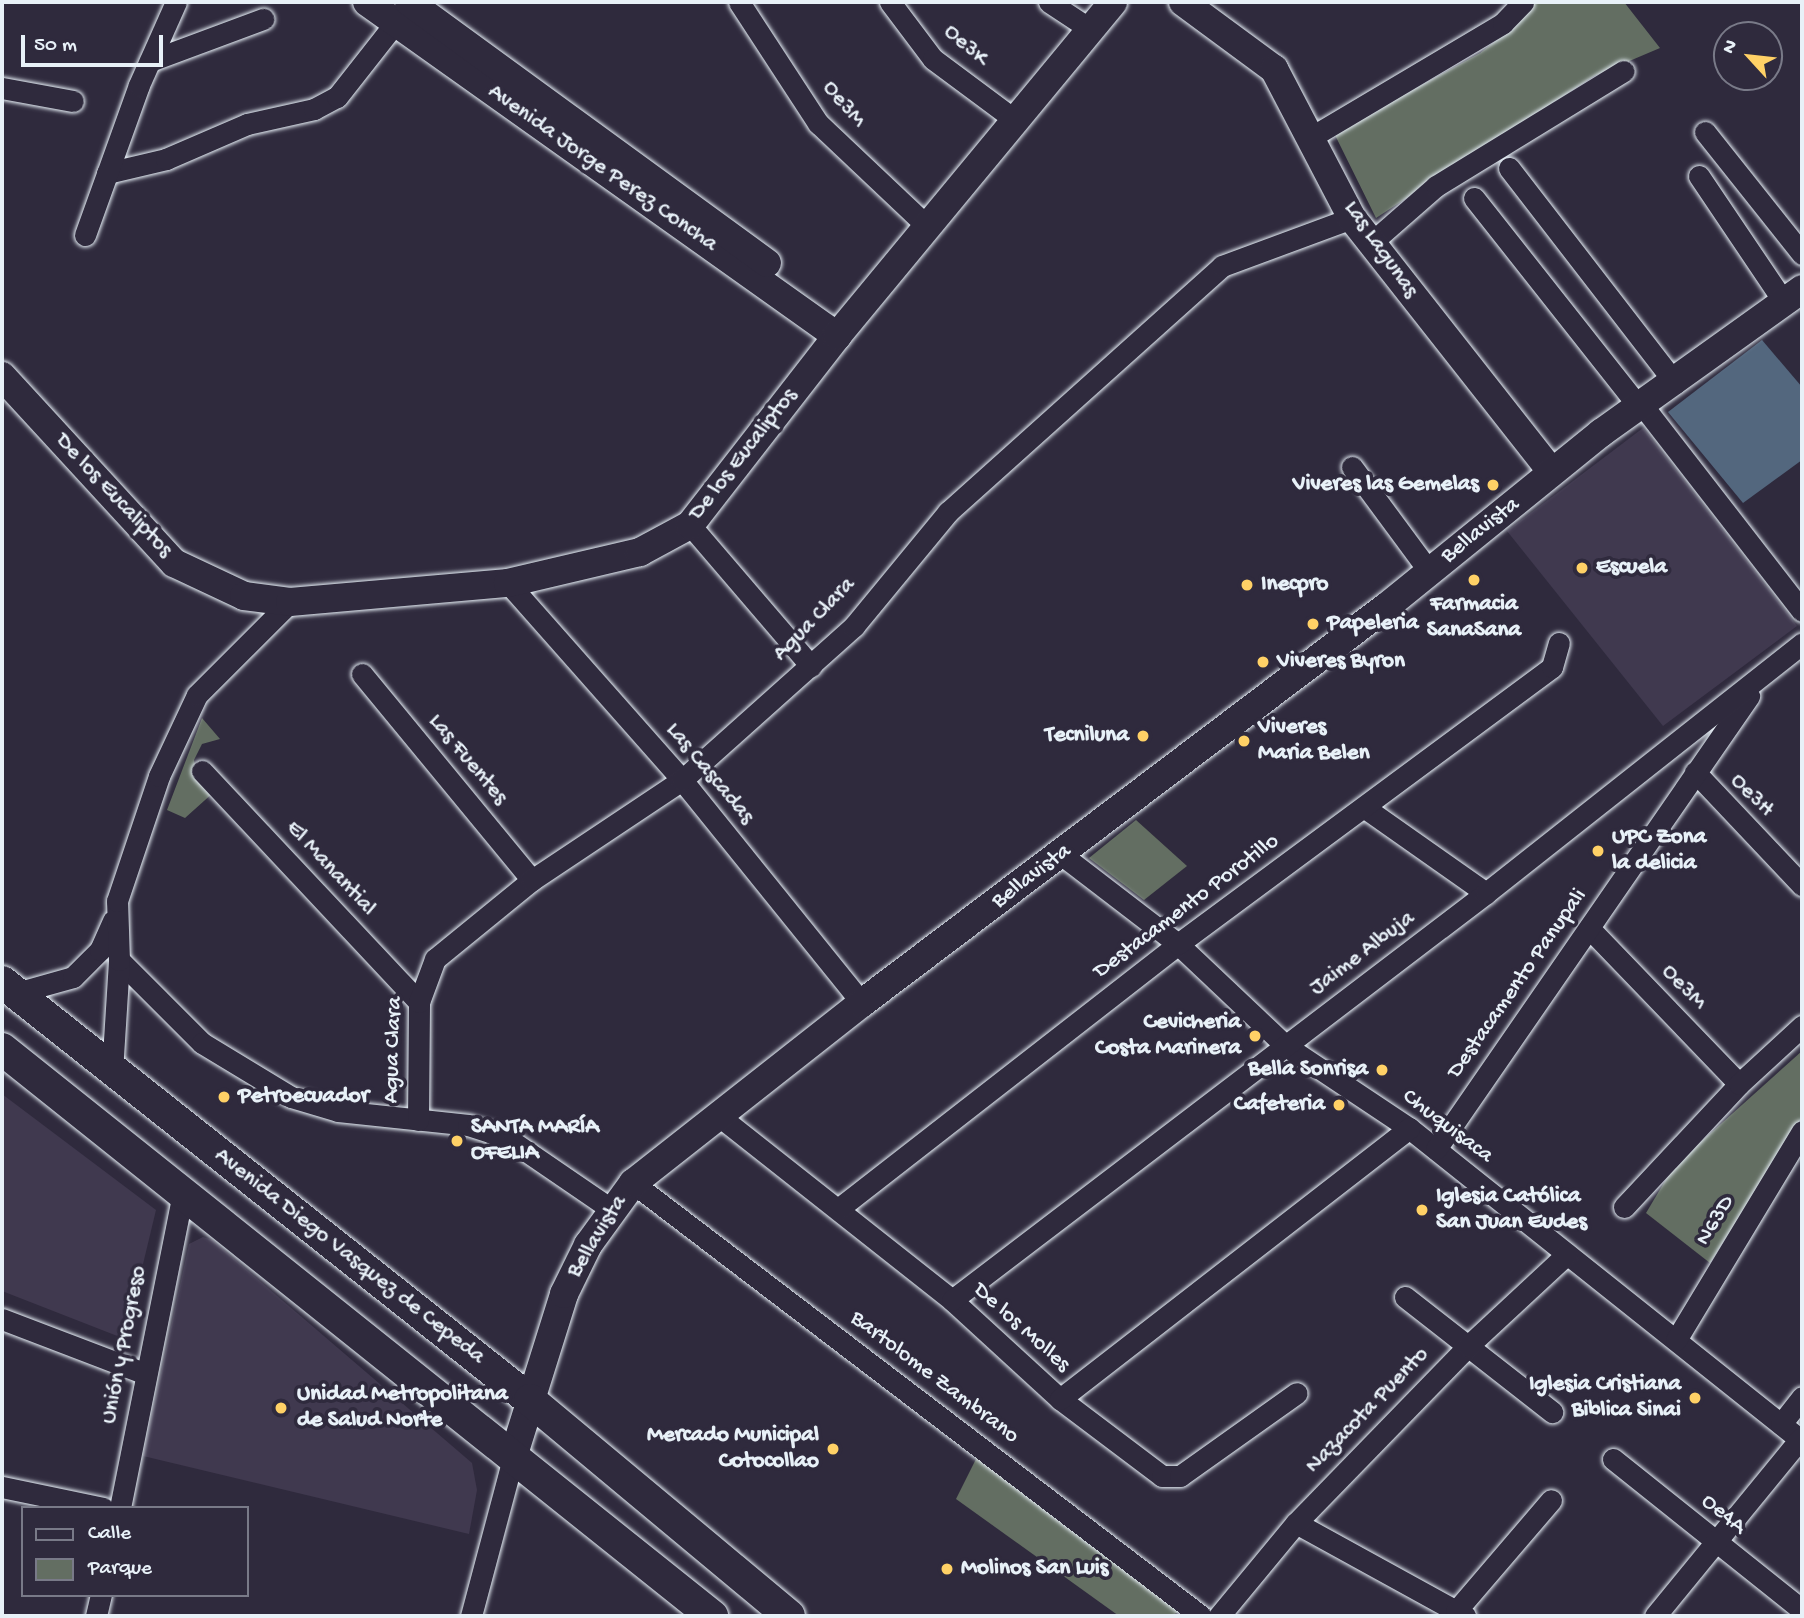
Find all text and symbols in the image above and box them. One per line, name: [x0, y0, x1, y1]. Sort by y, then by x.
street label: Oe3K: [937, 19, 993, 73]
scale bar: [24, 21, 166, 65]
north arrow: [1713, 21, 1783, 91]
text: 50 m: [34, 34, 77, 59]
text: N: [1718, 36, 1744, 58]
street label: Oe3M: [815, 76, 871, 134]
street label: Avenida Jorge Perez Concha: [482, 79, 722, 259]
street label: Las Lagunas: [1336, 196, 1424, 304]
street label: De los Eucaliptos: [684, 383, 804, 527]
street label: De los Eucaliptos: [48, 428, 178, 564]
place label: Viveres las Gemelas: [1293, 471, 1479, 499]
marker: Viveres las Gemelas: [1485, 477, 1501, 493]
street label: Bellavista: [1436, 492, 1526, 570]
place label: Escuela: [1596, 554, 1667, 582]
marker: Escuela: [1574, 560, 1590, 576]
place label: Inecpro: [1261, 571, 1329, 599]
street label: Agua Clara: [768, 572, 862, 668]
marker: Farmacia SanaSana: [1466, 572, 1482, 588]
marker: Inecpro: [1239, 577, 1255, 593]
place label: Farmacia SanaSana: [1427, 591, 1521, 645]
place label: Papeleria: [1327, 610, 1418, 638]
marker: Papeleria: [1305, 616, 1321, 632]
place label: Viveres Byron: [1277, 648, 1405, 676]
marker: Viveres Byron: [1255, 654, 1271, 670]
street label: Las Fuentes: [421, 709, 513, 811]
place label: Viveres Maria Belen: [1258, 714, 1370, 768]
street label: Las Cascadas: [659, 718, 759, 830]
place label: Tecniluna: [1045, 722, 1129, 750]
marker: Tecniluna: [1135, 728, 1151, 744]
marker: Viveres Maria Belen: [1236, 733, 1252, 749]
street label: Oe3H: [1723, 768, 1779, 824]
street label: El Manantial: [279, 816, 381, 922]
place label: UPC Zona la delicia: [1612, 824, 1706, 878]
street label: Destacamento Porotillo: [1089, 828, 1285, 986]
street label: Bellavista: [987, 838, 1077, 916]
marker: UPC Zona la delicia: [1590, 843, 1606, 859]
street label: Destacamento Panupali: [1442, 884, 1594, 1084]
street label: Jaime Albuja: [1305, 905, 1421, 1003]
street label: Oe3M: [1654, 959, 1712, 1017]
street label: Agua Clara: [378, 996, 410, 1104]
place label: Cevicheria Costa Marinera: [1095, 1009, 1241, 1063]
marker: Cevicheria Costa Marinera: [1247, 1028, 1263, 1044]
place label: Bella Sonrisa: [1248, 1056, 1368, 1084]
marker: Bella Sonrisa: [1374, 1062, 1390, 1078]
place label: Petroecuador: [238, 1083, 369, 1111]
street label: Chuquisaca: [1396, 1084, 1498, 1170]
marker: Petroecuador: [216, 1089, 232, 1105]
place label: Cafeteria: [1234, 1091, 1325, 1119]
marker: Cafeteria: [1331, 1097, 1347, 1113]
place label: SANTA MARÍA OFELIA: [471, 1114, 599, 1168]
marker: SANTA MARÍA OFELIA: [449, 1133, 465, 1149]
street label: Avenida Diego Vasquez de Cepeda: [208, 1143, 490, 1371]
place label: Iglesia Católica San Juan Eudes: [1436, 1183, 1587, 1237]
street label: Bellavista: [562, 1191, 634, 1283]
street label: N63D: [1690, 1191, 1742, 1251]
marker: Iglesia Católica San Juan Eudes: [1414, 1202, 1430, 1218]
street label: Unión y Progreso: [96, 1264, 154, 1426]
street label: De los Molles: [967, 1277, 1075, 1379]
street label: Bartolome Zambrano: [844, 1305, 1024, 1451]
street label: Nazacota Puento: [1301, 1342, 1435, 1480]
place label: Iglesia Cristiana Biblica Sinai: [1529, 1371, 1681, 1425]
place label: Unidad Metropolitana de Salud Norte: [297, 1381, 508, 1435]
marker: Iglesia Cristiana Biblica Sinai: [1687, 1390, 1703, 1406]
marker: Unidad Metropolitana de Salud Norte: [271, 1398, 291, 1418]
place label: Mercado Municipal Cotocollao: [647, 1422, 819, 1476]
marker: Mercado Municipal Cotocollao: [825, 1441, 841, 1457]
street label: Oe4A: [1695, 1488, 1751, 1542]
legend: [21, 1506, 248, 1597]
text: Calle: [88, 1522, 131, 1547]
place label: Molinos San Luis: [961, 1555, 1108, 1583]
text: Parque: [88, 1557, 152, 1582]
marker: Molinos San Luis: [939, 1561, 955, 1577]

